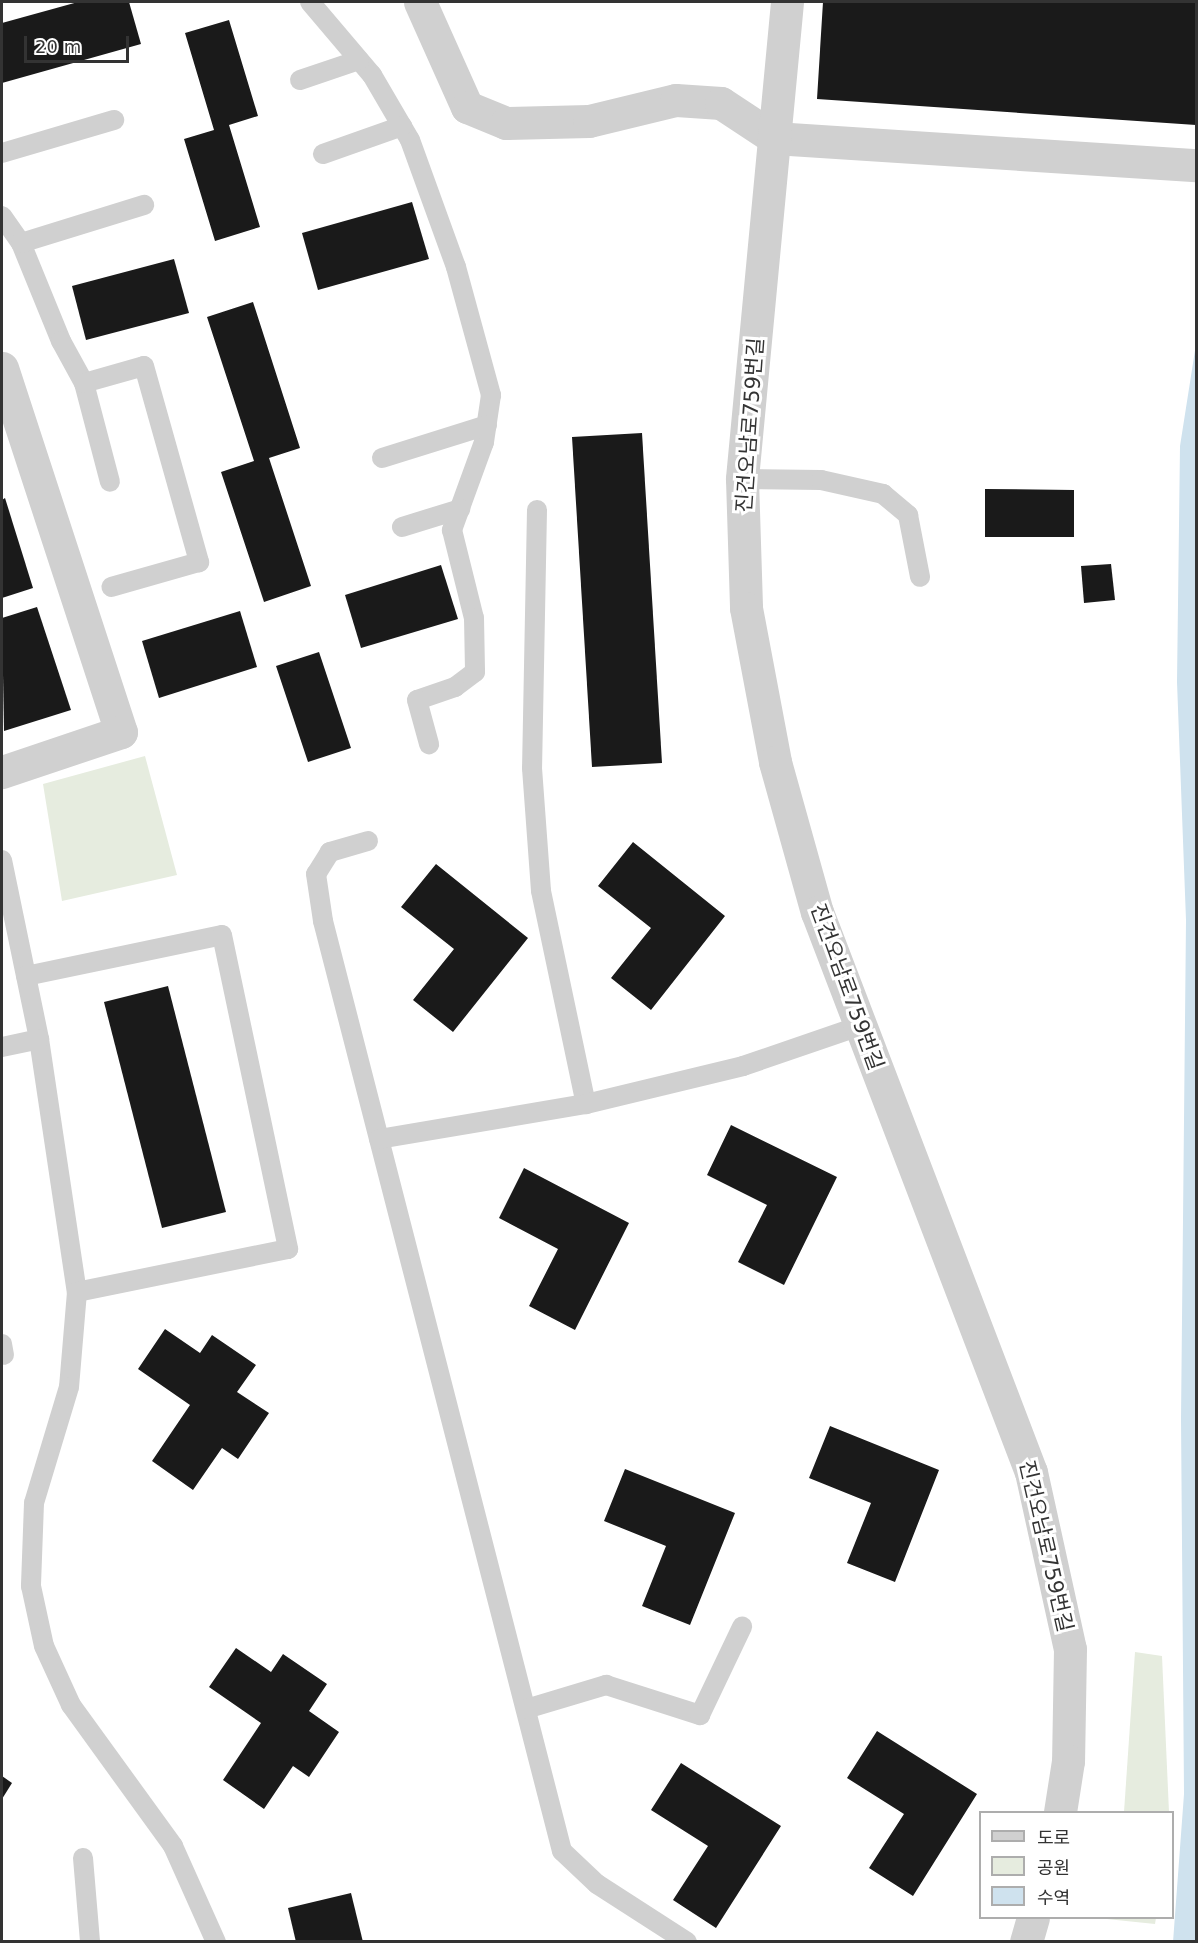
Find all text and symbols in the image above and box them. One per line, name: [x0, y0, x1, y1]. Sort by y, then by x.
scale bar: [27, 24, 132, 62]
text: 20 m: [35, 36, 81, 57]
street label: 진건오남로759번길: [731, 337, 769, 513]
street label: 진건오남로759번길: [805, 900, 889, 1074]
street label: 진건오남로759번길: [1014, 1458, 1078, 1634]
legend: [979, 1811, 1174, 1919]
text: 도로: [1037, 1827, 1070, 1848]
text: 공원: [1037, 1857, 1070, 1878]
text: 수역: [1037, 1887, 1070, 1908]

